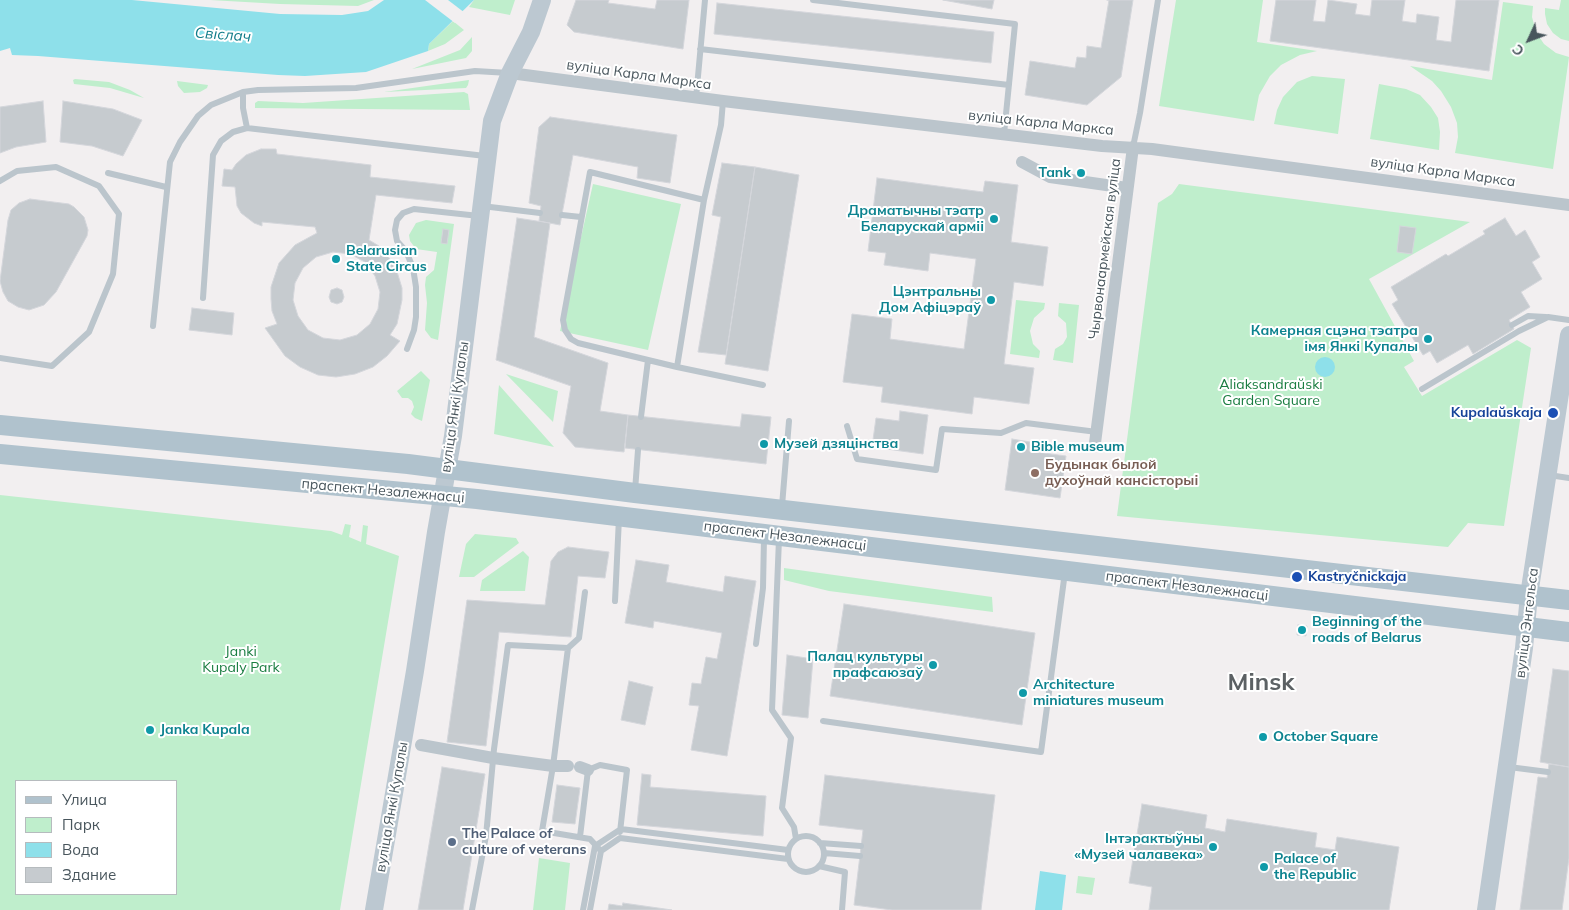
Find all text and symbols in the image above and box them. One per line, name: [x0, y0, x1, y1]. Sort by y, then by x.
north arrow: [1504, 15, 1554, 65]
water label: Свіслач: [194, 24, 252, 46]
text: С: [1508, 41, 1528, 60]
street label: вуліца Карла Маркса: [565, 57, 713, 93]
street label: вуліца Карла Маркса: [967, 107, 1115, 139]
street label: вуліца Карла Маркса: [1369, 154, 1517, 190]
street label: Чырвонаармейская вуліца: [1086, 157, 1124, 341]
place label: Tank: [1039, 165, 1071, 181]
marker: Tank: [1075, 167, 1087, 179]
place label: Драматычны тэатр Беларускай арміі: [848, 203, 984, 236]
marker: Драматычны тэатр Беларускай арміі: [988, 213, 1000, 225]
place label: Belarusian State Circus: [346, 243, 427, 276]
marker: Belarusian State Circus: [330, 253, 342, 265]
place label: Цэнтральны Дом Афіцэраў: [879, 284, 981, 316]
marker: Цэнтральны Дом Афіцэраў: [985, 294, 997, 306]
place label: Камерная сцэна тэатра імя Янкі Купалы: [1251, 323, 1418, 356]
marker: Камерная сцэна тэатра імя Янкі Купалы: [1422, 333, 1434, 345]
street label: вуліца Янкі Купалы: [437, 340, 473, 474]
park label: Aliaksandraŭski Garden Square: [1219, 377, 1323, 410]
place label: Kupalaŭskaja: [1451, 405, 1542, 421]
marker: Kupalaŭskaja: [1546, 406, 1560, 420]
place label: Музей дзяцінства: [774, 436, 898, 452]
marker: Музей дзяцінства: [758, 438, 770, 450]
place label: Bible museum: [1031, 439, 1125, 455]
marker: Bible museum: [1015, 441, 1027, 453]
place label: Будынак былой духоўнай кансісторыі: [1045, 457, 1198, 490]
marker: Будынак былой духоўнай кансісторыі: [1029, 467, 1041, 479]
street label: праспект Незалежнасці: [301, 476, 465, 506]
street label: праспект Незалежнасці: [703, 518, 867, 554]
street label: вуліца Энгельса: [1512, 567, 1542, 679]
street label: праспект Незалежнасці: [1105, 568, 1269, 604]
place label: Kastryčnickaja: [1308, 569, 1407, 585]
marker: Kastryčnickaja: [1290, 570, 1304, 584]
place label: Beginning of the roads of Belarus: [1312, 614, 1422, 646]
marker: Beginning of the roads of Belarus: [1296, 624, 1308, 636]
park label: Janki Kupaly Park: [202, 644, 280, 676]
place label: Палац культуры прафсаюзаў: [807, 649, 923, 682]
marker: Палац культуры прафсаюзаў: [927, 659, 939, 671]
district label: Minsk: [1228, 669, 1294, 697]
place label: Architecture miniatures museum: [1033, 677, 1164, 710]
marker: Architecture miniatures museum: [1017, 687, 1029, 699]
place label: Janka Kupala: [160, 722, 250, 738]
marker: Janka Kupala: [144, 724, 156, 736]
place label: October Square: [1273, 729, 1378, 745]
marker: October Square: [1257, 731, 1269, 743]
street label: вуліца Янкі Купалы: [372, 741, 412, 873]
legend: [15, 780, 178, 895]
text: Улица: [62, 790, 107, 809]
text: Парк: [62, 815, 100, 834]
place label: The Palace of culture of veterans: [462, 826, 586, 859]
place label: Інтэрактыўны «Музей чалавека»: [1074, 831, 1203, 864]
marker: The Palace of culture of veterans: [446, 836, 458, 848]
text: Вода: [62, 840, 99, 859]
marker: Інтэрактыўны «Музей чалавека»: [1207, 841, 1219, 853]
place label: Palace of the Republic: [1274, 851, 1357, 884]
marker: Palace of the Republic: [1258, 861, 1270, 873]
text: Здание: [62, 865, 116, 884]

